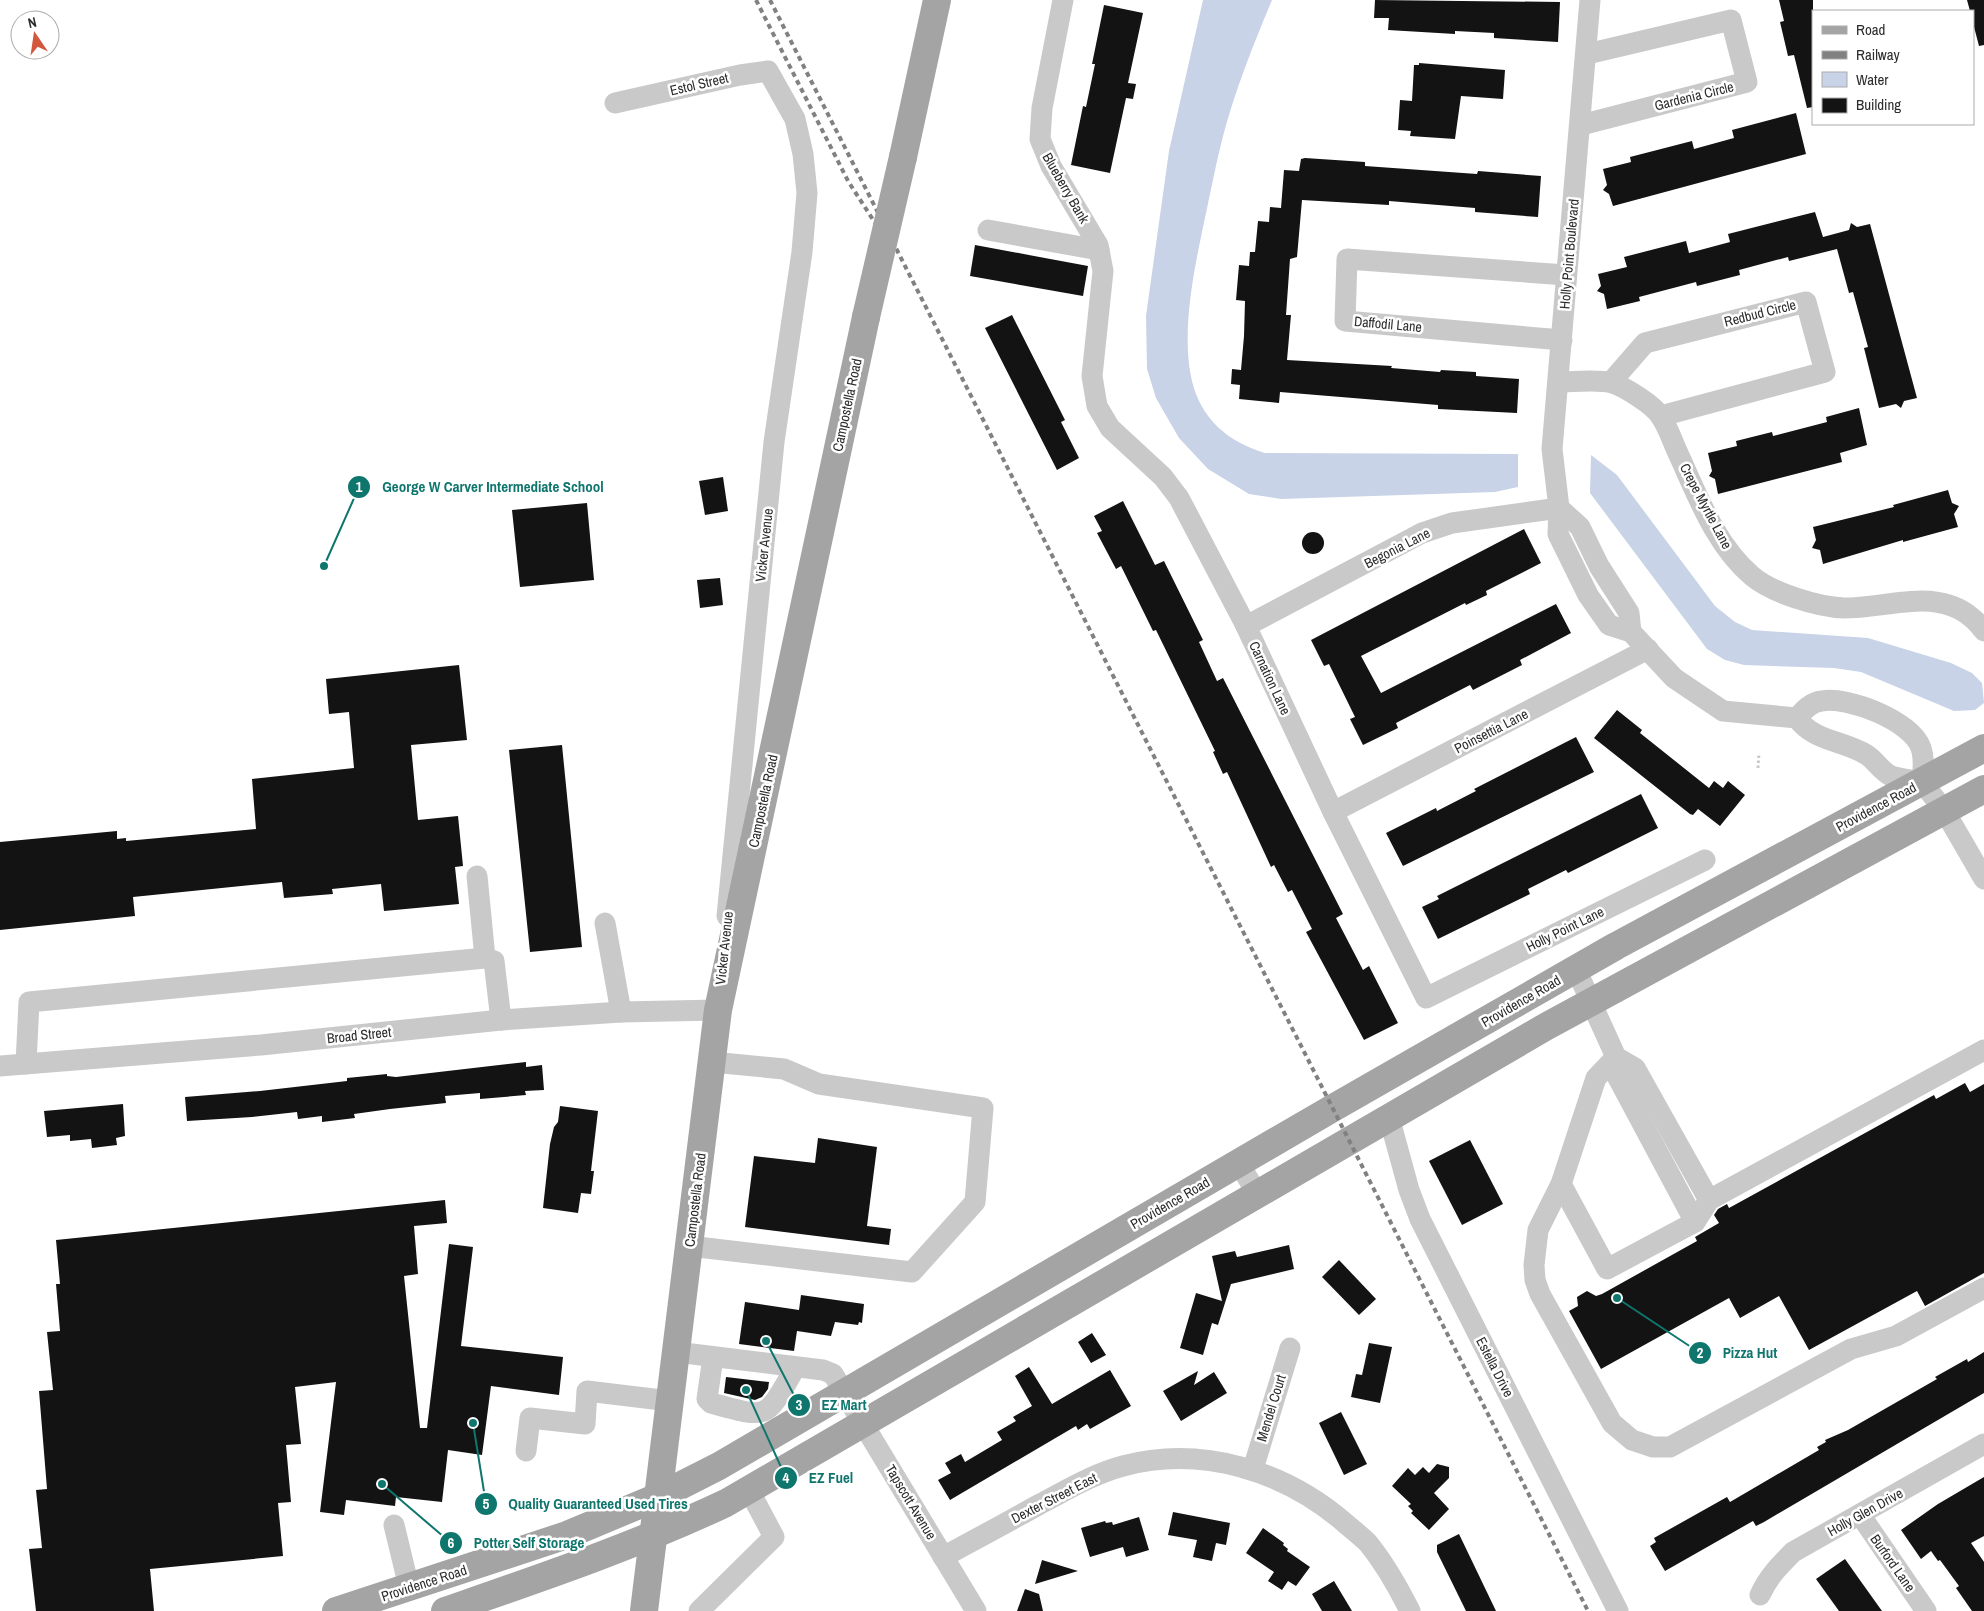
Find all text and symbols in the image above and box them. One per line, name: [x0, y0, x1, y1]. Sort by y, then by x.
north arrow: [10, 10, 60, 60]
legend: [1812, 10, 1974, 125]
text: N: [26, 13, 38, 32]
text: Road: [1856, 19, 1885, 40]
text: Railway: [1856, 44, 1901, 65]
street label: Estol Street: [668, 69, 730, 99]
text: Water: [1856, 69, 1888, 90]
street label: Gardenia Circle: [1653, 77, 1735, 115]
text: Building: [1856, 94, 1901, 115]
street label: Blueberry Bank: [1039, 150, 1094, 227]
street label: Holly Point Boulevard: [1555, 198, 1583, 310]
street label: Redbud Circle: [1722, 295, 1798, 331]
street label: Daffodil Lane: [1353, 312, 1423, 336]
street label: Campostella Road: [828, 357, 866, 453]
street label: Crepe Myrtle Lane: [1676, 460, 1736, 552]
callout: George W Carver Intermediate School: [347, 472, 613, 502]
text: 1: [356, 476, 363, 497]
text: George W Carver Intermediate School: [382, 476, 604, 497]
street label: Vicker Avenue: [751, 507, 777, 583]
street label: Begonia Lane: [1361, 524, 1433, 572]
street label: Carnation Lane: [1245, 638, 1295, 718]
street label: Poinsettia Lane: [1451, 705, 1531, 757]
street label: Campostella Road: [744, 753, 782, 849]
street label: Providence Road: [1833, 778, 1919, 836]
street label: Holly Point Lane: [1523, 902, 1607, 956]
street label: Vicker Avenue: [711, 910, 737, 986]
street label: Providence Road: [1478, 971, 1564, 1031]
street label: Broad Street: [326, 1023, 392, 1047]
street label: Campostella Road: [680, 1152, 710, 1248]
street label: Providence Road: [1127, 1173, 1213, 1233]
street label: Estella Drive: [1472, 1334, 1518, 1400]
callout: Pizza Hut: [1688, 1338, 1788, 1368]
text: 2: [1697, 1342, 1704, 1363]
text: Pizza Hut: [1723, 1342, 1777, 1363]
street label: Mendel Court: [1252, 1372, 1290, 1444]
callout: EZ Mart: [786, 1390, 876, 1420]
text: 3: [796, 1394, 803, 1415]
text: EZ Mart: [821, 1394, 867, 1415]
street label: Tapscott Avenue: [882, 1461, 940, 1543]
callout: EZ Fuel: [774, 1463, 863, 1493]
text: 4: [783, 1467, 790, 1488]
text: EZ Fuel: [809, 1467, 853, 1488]
street label: Dexter Street East: [1008, 1469, 1100, 1527]
street label: Holly Glen Drive: [1824, 1484, 1906, 1540]
callout: Quality Guaranteed Used Tires: [473, 1489, 698, 1519]
text: 5: [483, 1493, 490, 1514]
text: Quality Guaranteed Used Tires: [508, 1493, 688, 1514]
callout: Potter Self Storage: [439, 1528, 595, 1558]
street label: Burford Lane: [1867, 1531, 1919, 1595]
text: 6: [448, 1532, 455, 1553]
text: Potter Self Storage: [474, 1532, 585, 1553]
street label: Providence Road: [379, 1561, 469, 1605]

